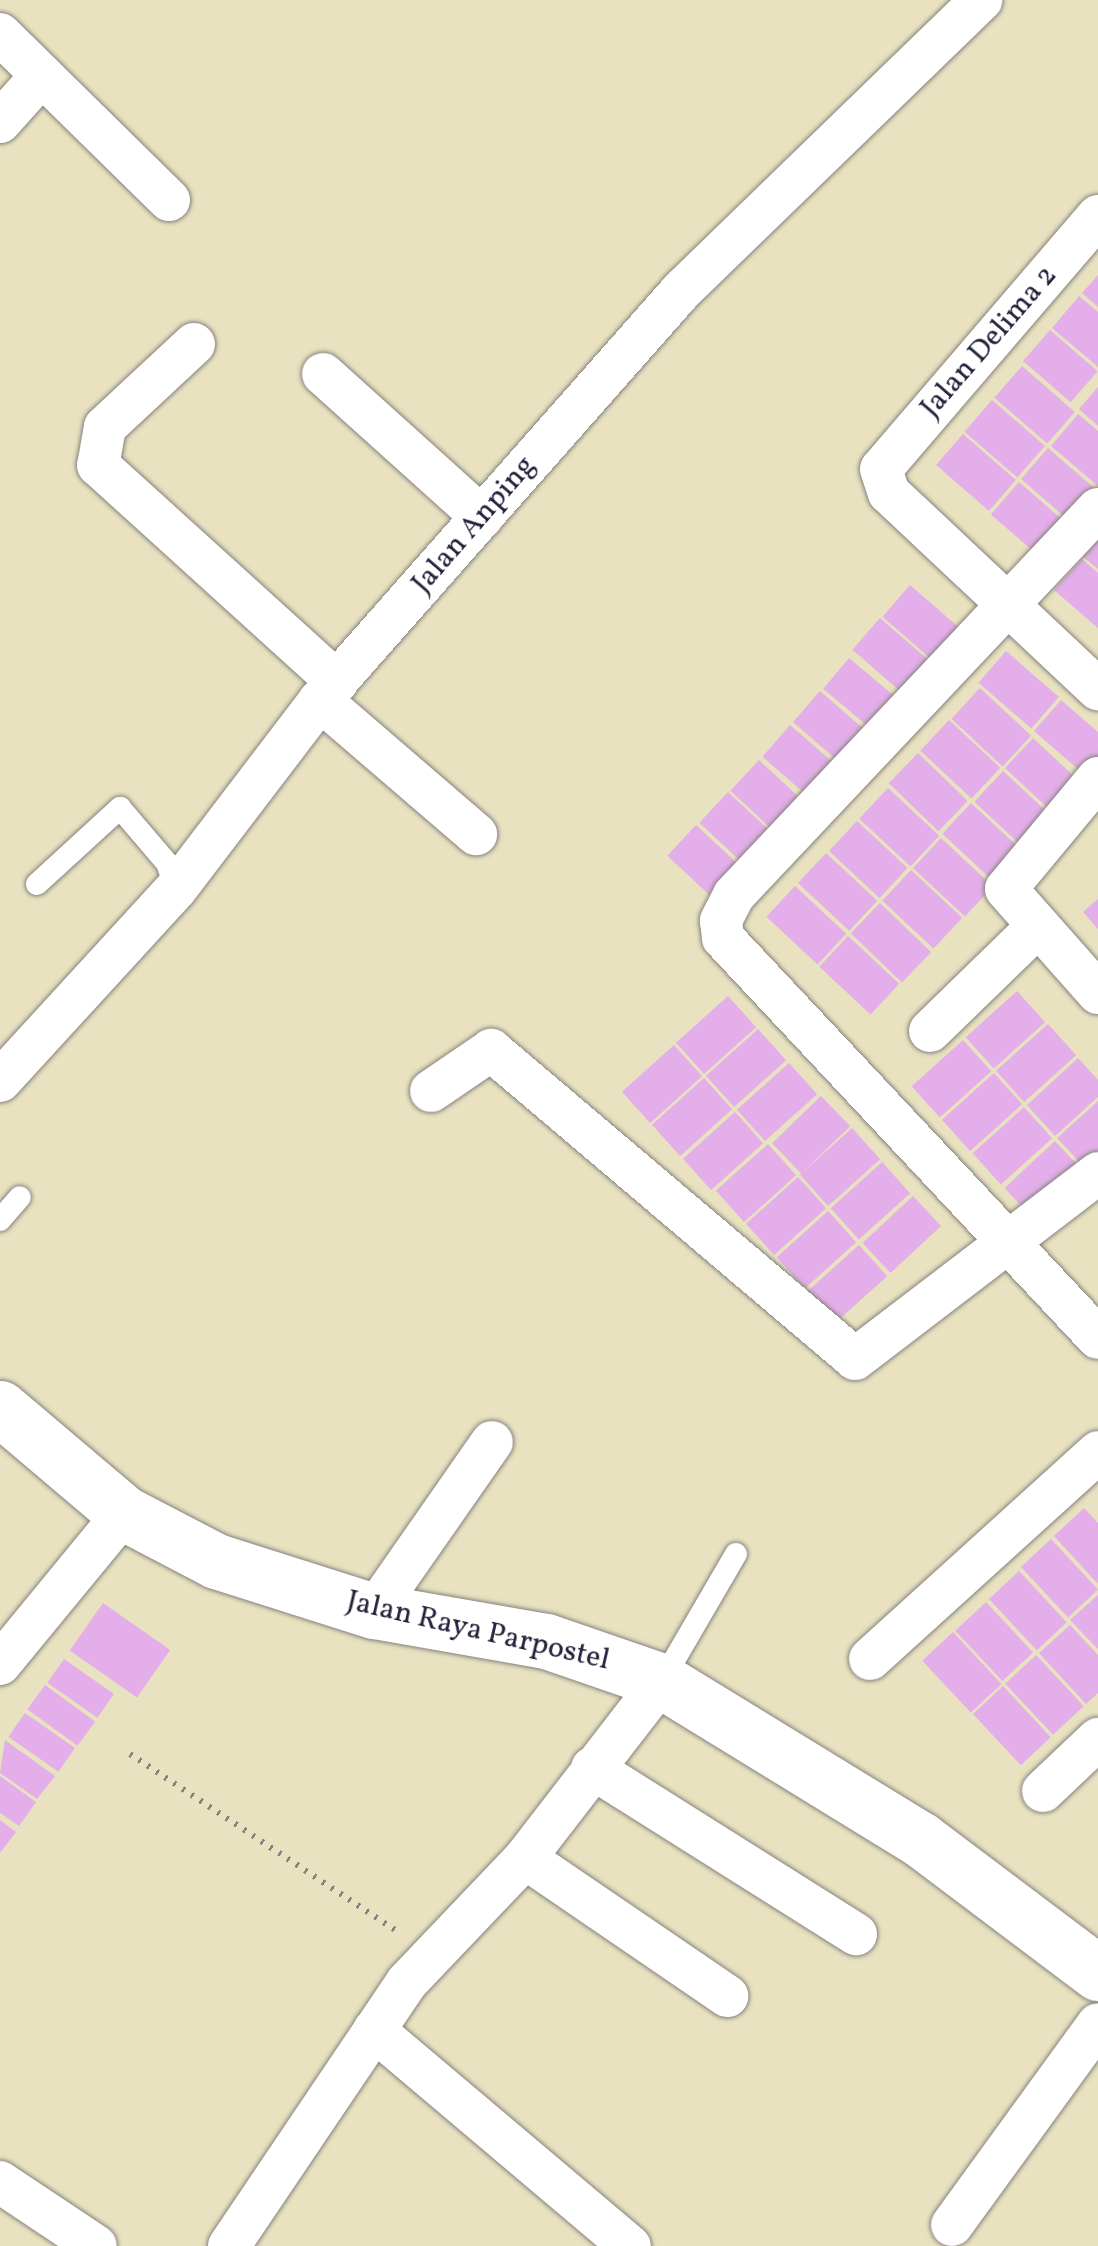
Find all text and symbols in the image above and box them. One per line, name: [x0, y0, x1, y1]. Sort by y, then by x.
street label: Jalan Delima 2: [913, 258, 1065, 426]
street label: Jalan Anping: [404, 449, 544, 601]
street label: Jalan Raya Parpostel: [343, 1583, 613, 1679]

